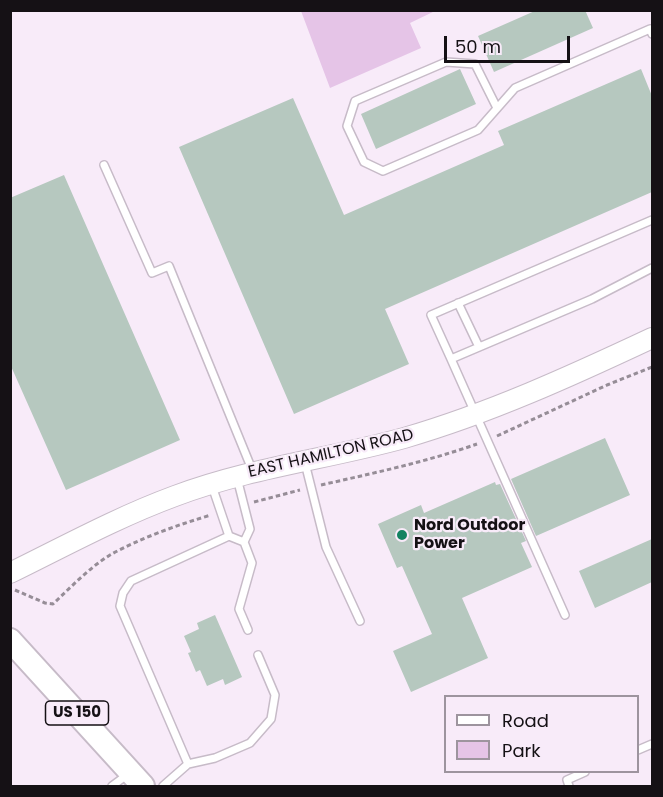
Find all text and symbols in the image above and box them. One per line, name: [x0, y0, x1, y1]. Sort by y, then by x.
scale bar: [447, 24, 573, 62]
text: 50 m: [455, 34, 501, 59]
street label: EAST HAMILTON ROAD: [247, 426, 415, 482]
place label: Nord Outdoor Power: [414, 516, 525, 554]
marker: Nord Outdoor Power: [395, 528, 409, 542]
legend: [444, 695, 639, 773]
road number: US 150: [46, 701, 109, 725]
text: Road: [502, 708, 549, 733]
text: Park: [502, 738, 541, 763]

